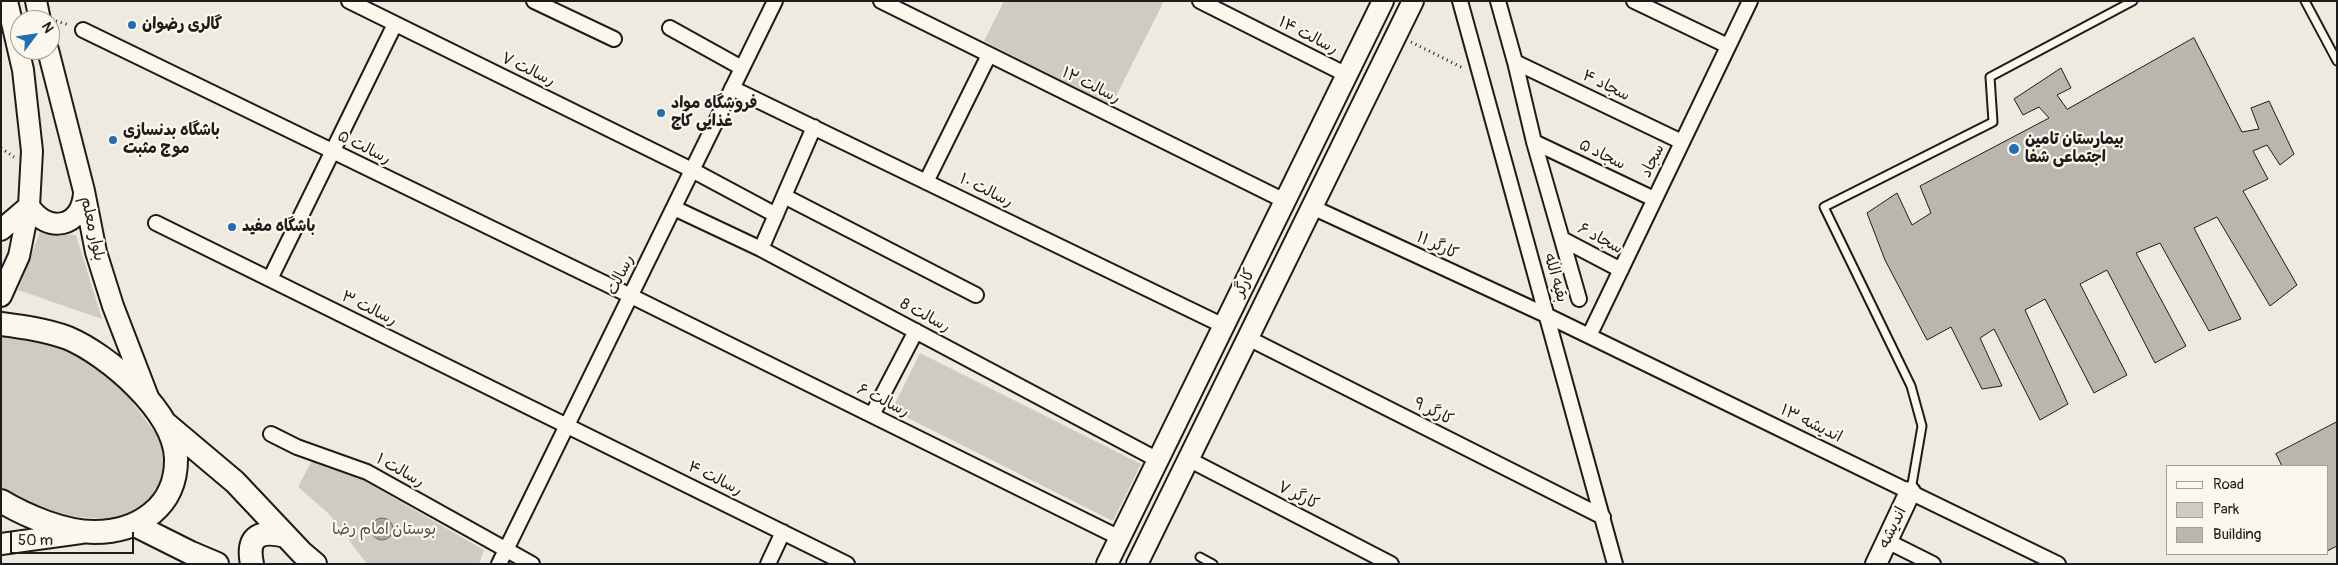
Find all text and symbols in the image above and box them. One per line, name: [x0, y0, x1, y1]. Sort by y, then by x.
north arrow: [10, 10, 60, 60]
street label: رسالت ۱۴: [1275, 13, 1341, 59]
place label: گالری رضوان: [142, 15, 222, 35]
text: N: [38, 19, 57, 36]
marker: گالری رضوان: [126, 19, 138, 31]
street label: رسالت ۷: [498, 49, 558, 91]
street label: رسالت ۱۲: [1058, 64, 1124, 108]
street label: سجاد ۴: [1579, 66, 1633, 106]
place label: فروشگاه مواد غذایی کاج: [671, 94, 757, 132]
marker: فروشگاه مواد غذایی کاج: [655, 107, 667, 119]
place label: باشگاه بدنسازی موج مثبت: [123, 121, 220, 159]
street label: رسالت ۵: [334, 127, 394, 169]
place label: بیمارستان تامین اجتماعی شفا: [2025, 130, 2124, 168]
marker: باشگاه بدنسازی موج مثبت: [107, 134, 119, 146]
street label: سجاد ۵: [1576, 136, 1628, 174]
street label: سجاد: [1637, 141, 1669, 181]
marker: بیمارستان تامین اجتماعی شفا: [2007, 142, 2021, 156]
street label: رسالت ۱۰: [956, 170, 1016, 212]
street label: بلوار معلم: [76, 195, 108, 263]
place label: باشگاه مفید: [242, 217, 315, 237]
street label: سجاد ۶: [1574, 219, 1626, 259]
marker: باشگاه مفید: [226, 221, 238, 233]
street label: کارگر ۱۱: [1413, 228, 1461, 264]
street label: رسالت: [603, 251, 639, 299]
street label: بقیه الله: [1539, 251, 1571, 305]
street label: کارگر: [1230, 266, 1260, 300]
street label: رسالت ۳: [338, 287, 400, 331]
street label: رسالت 8: [896, 295, 954, 337]
street label: رسالت ۶: [854, 380, 912, 422]
street label: کارگر ۹: [1410, 394, 1456, 430]
street label: اندیشه ۱۳: [1777, 401, 1845, 447]
street label: رسالت ۱: [373, 450, 427, 492]
street label: رسالت ۴: [685, 458, 745, 500]
legend: [2166, 465, 2328, 555]
text: Road: [2213, 475, 2244, 494]
street label: کارگر ۷: [1274, 478, 1322, 514]
text: Park: [2213, 500, 2239, 519]
street label: اندیشه: [1875, 504, 1911, 552]
park label: بوستان امام رضا: [332, 520, 436, 540]
scale bar: [12, 522, 136, 554]
text: Building: [2213, 525, 2261, 544]
text: 50 m: [18, 531, 53, 550]

